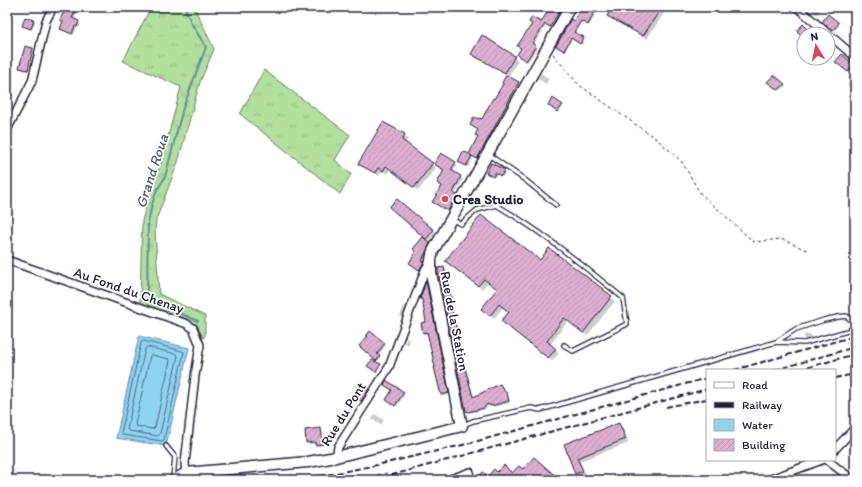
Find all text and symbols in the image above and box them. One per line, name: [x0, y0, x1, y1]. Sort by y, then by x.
north arrow: [796, 26, 836, 66]
text: N: [810, 30, 819, 44]
water label: Grand Roua: [132, 132, 172, 210]
place label: Crea Studio: [453, 191, 523, 208]
marker: Crea Studio: [440, 194, 450, 204]
street label: Au Fond du Chenay: [72, 264, 186, 317]
street label: Rue de la Station: [436, 270, 473, 373]
legend: [706, 369, 836, 461]
text: Road: [742, 378, 768, 392]
street label: Rue du Pont: [317, 379, 370, 449]
text: Railway: [742, 398, 782, 412]
text: Water: [742, 418, 773, 432]
text: Building: [742, 438, 786, 452]

